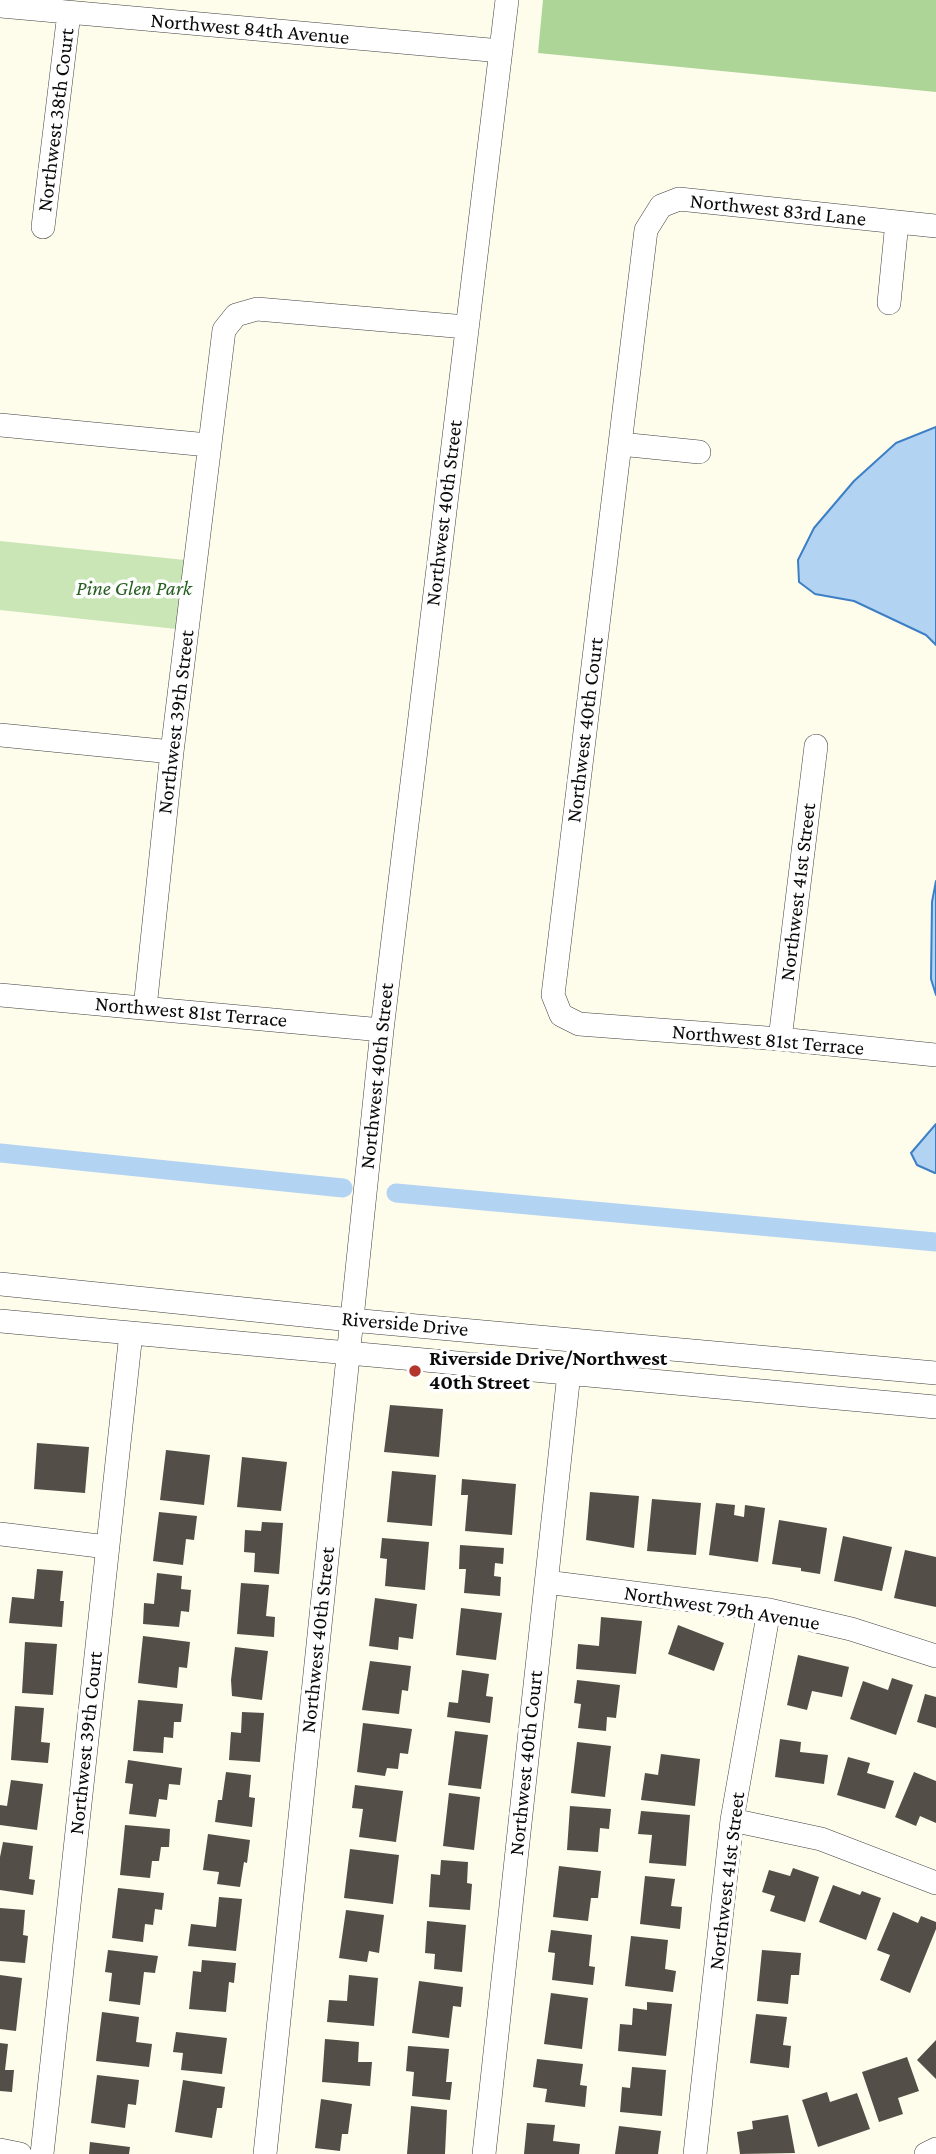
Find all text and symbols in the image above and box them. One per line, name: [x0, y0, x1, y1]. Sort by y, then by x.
street label: Northwest 84th Avenue: [150, 8, 350, 50]
street label: Northwest 38th Court: [32, 27, 80, 213]
street label: Northwest 83rd Lane: [689, 188, 867, 232]
street label: Northwest 40th Street: [420, 418, 468, 608]
park label: Pine Glen Park: [76, 576, 192, 602]
street label: Northwest 39th Street: [152, 629, 200, 815]
street label: Northwest 40th Court: [561, 636, 609, 824]
street label: Northwest 41st Street: [775, 801, 821, 983]
street label: Northwest 40th Street: [355, 982, 399, 1170]
street label: Northwest 81st Terrace: [94, 991, 288, 1033]
street label: Northwest 81st Terrace: [671, 1019, 865, 1061]
street label: Riverside Drive: [341, 1306, 469, 1342]
place label: Riverside Drive/Northwest 40th Street: [429, 1346, 667, 1396]
marker: Riverside Drive/Northwest 40th Street: [407, 1363, 423, 1379]
street label: Northwest 40th Street: [296, 1546, 340, 1734]
street label: Northwest 79th Avenue: [622, 1580, 822, 1636]
street label: Northwest 39th Court: [64, 1650, 108, 1836]
street label: Northwest 40th Court: [504, 1669, 548, 1857]
street label: Northwest 41st Street: [704, 1790, 750, 1972]

